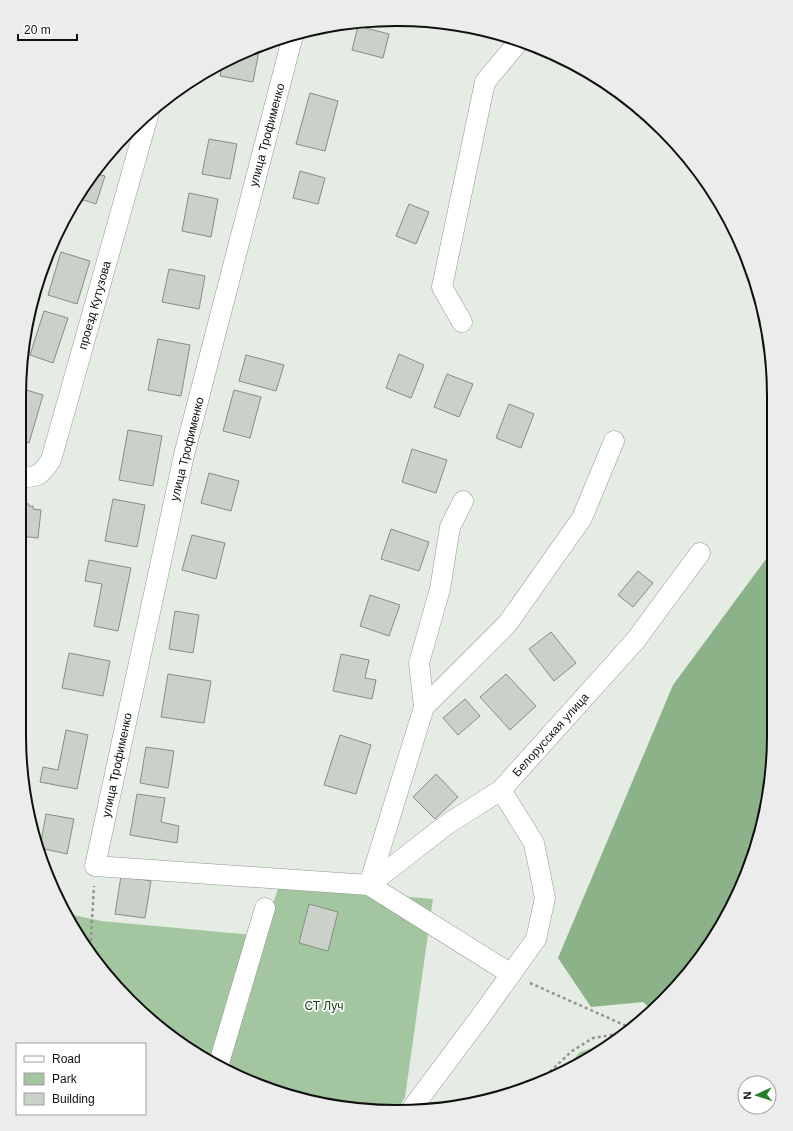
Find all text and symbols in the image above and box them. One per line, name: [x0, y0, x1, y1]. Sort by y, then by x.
scale bar: [18, 16, 77, 42]
text: 20 m: [24, 23, 51, 37]
street label: улица Трофименко: [246, 81, 288, 188]
street label: проезд Кутузова: [75, 259, 114, 351]
street label: улица Трофименко: [167, 395, 207, 502]
street label: Белорусская улица: [509, 690, 592, 779]
street label: улица Трофименко: [99, 711, 135, 819]
park label: СТ Луч: [304, 999, 344, 1013]
legend: [16, 1043, 146, 1115]
text: Road: [52, 1052, 81, 1066]
text: Park: [52, 1072, 78, 1086]
north arrow: [737, 1075, 777, 1115]
text: N: [741, 1091, 753, 1100]
text: Building: [52, 1092, 95, 1106]

